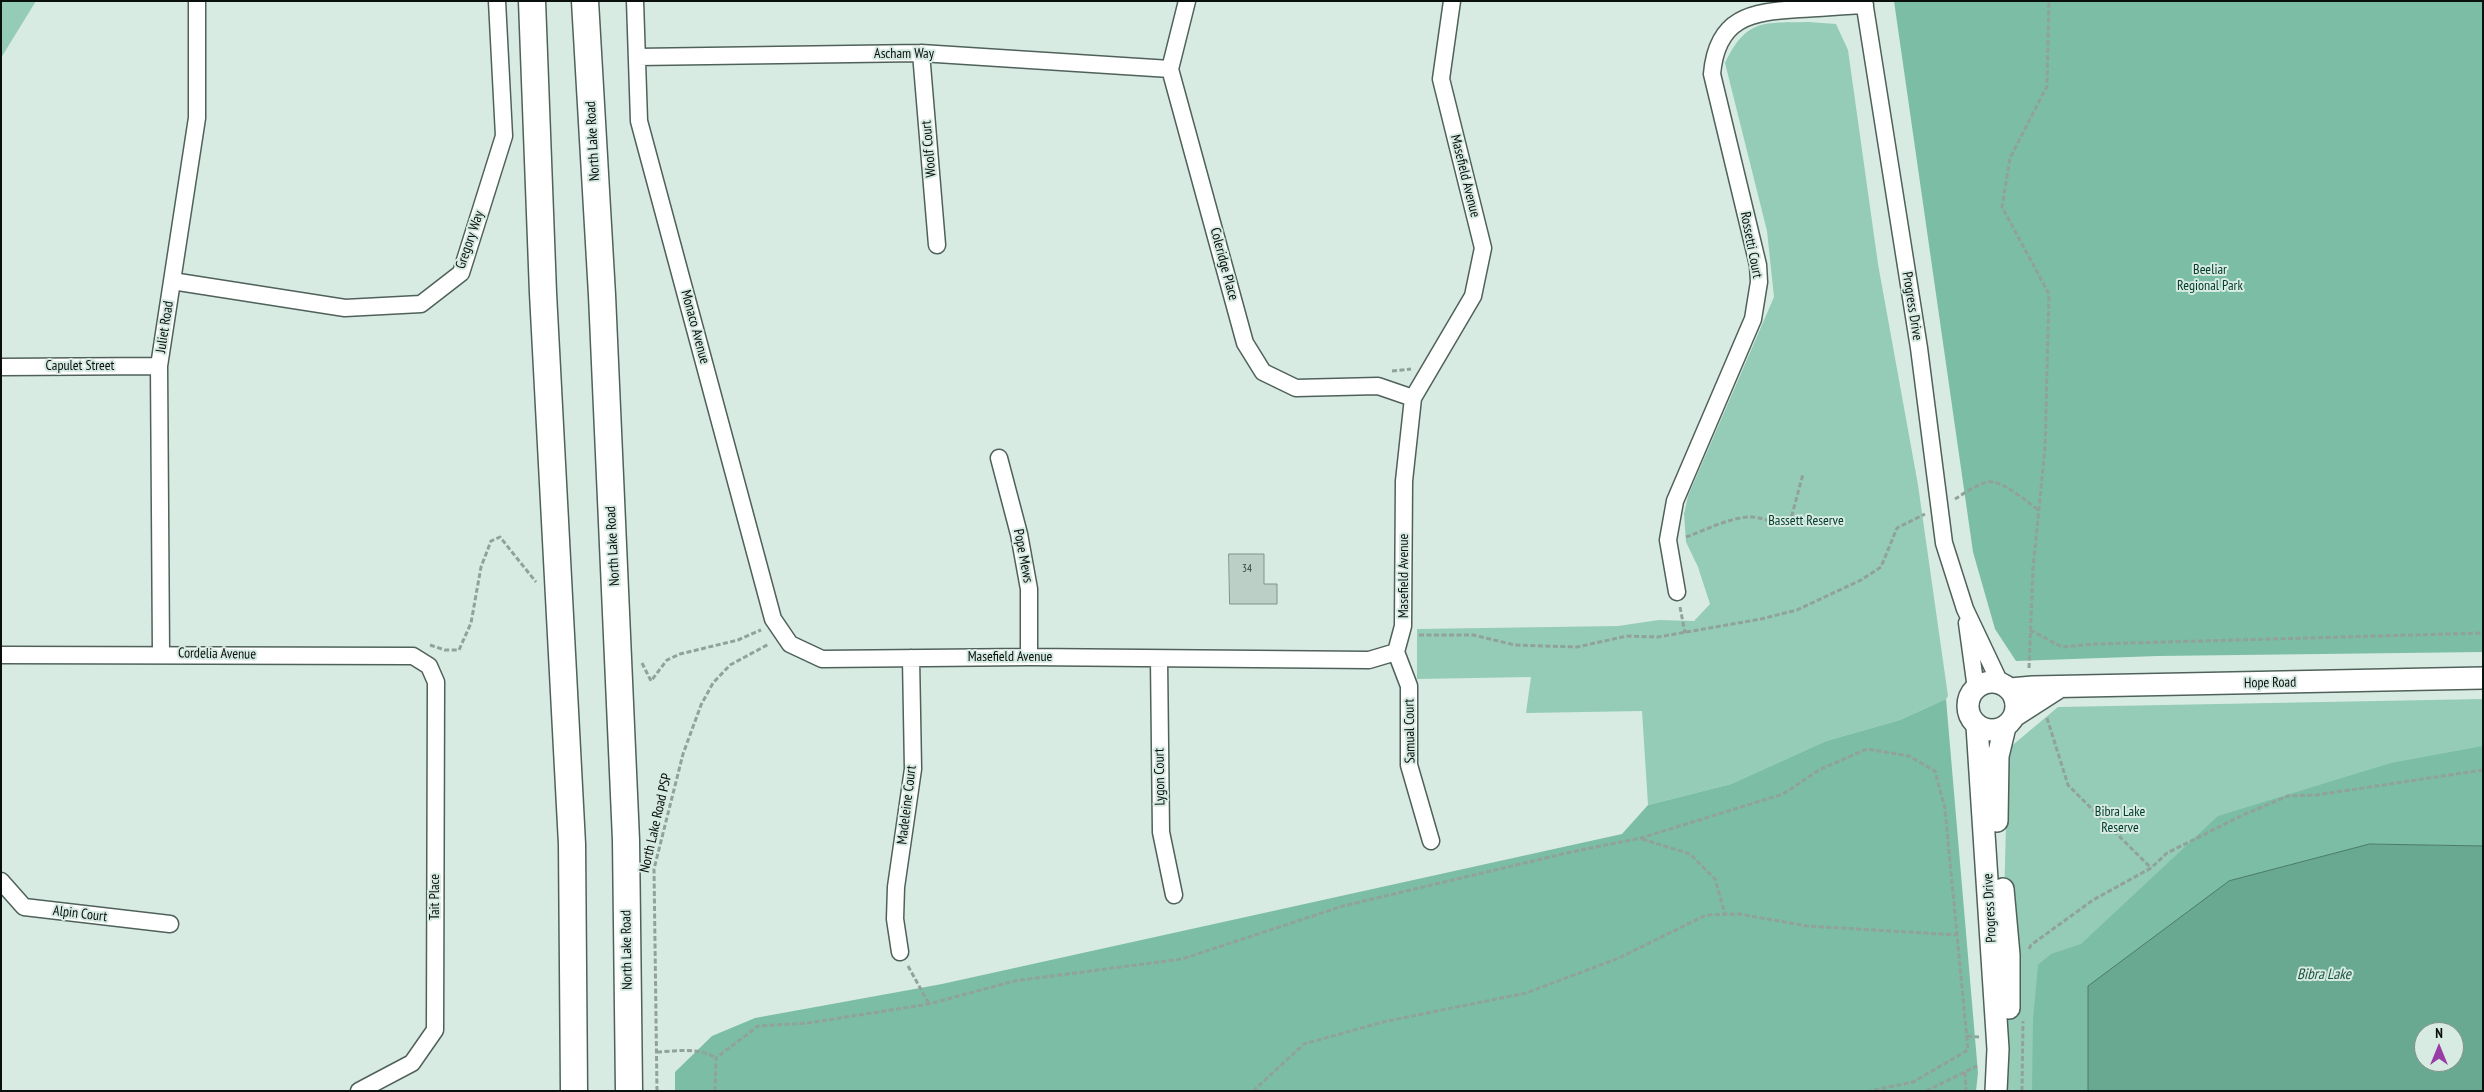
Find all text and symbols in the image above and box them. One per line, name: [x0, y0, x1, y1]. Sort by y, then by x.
street label: Ascham Way: [874, 46, 934, 62]
street label: North Lake Road: [583, 101, 603, 181]
street label: Woolf Court: [918, 120, 940, 178]
street label: Masefield Avenue: [1447, 133, 1483, 219]
street label: Gregory Way: [452, 209, 488, 271]
street label: Rossetti Court: [1736, 210, 1766, 280]
street label: Coleridge Place: [1206, 226, 1242, 302]
park label: Beeliar Regional Park: [2177, 262, 2243, 294]
street label: Progress Drive: [1898, 270, 1926, 342]
street label: Monaco Avenue: [677, 288, 713, 366]
street label: Juliet Road: [153, 300, 177, 354]
street label: Capulet Street: [46, 358, 114, 374]
street label: North Lake Road: [603, 506, 623, 586]
park label: Bassett Reserve: [1768, 513, 1844, 529]
street label: Pope Mews: [1010, 528, 1036, 584]
street label: Masefield Avenue: [1396, 534, 1412, 618]
house number: 34: [1242, 562, 1252, 576]
street label: Cordelia Avenue: [178, 645, 256, 663]
street label: Masefield Avenue: [968, 649, 1052, 665]
street label: Hope Road: [2244, 674, 2296, 692]
street label: Samual Court: [1401, 698, 1419, 764]
street label: Lygon Court: [1151, 748, 1169, 806]
street label: Madeleine Court: [894, 765, 920, 845]
street label: North Lake Road PSP: [636, 772, 676, 874]
park label: Bibra Lake Reserve: [2095, 804, 2145, 836]
street label: Progress Drive: [1980, 873, 2000, 943]
street label: Tait Place: [427, 874, 443, 920]
street label: Alpin Court: [52, 902, 108, 926]
street label: North Lake Road: [618, 910, 636, 990]
water label: Bibra Lake: [2297, 966, 2351, 984]
north arrow: [2414, 1022, 2464, 1072]
text: N: [2435, 1024, 2443, 1042]

